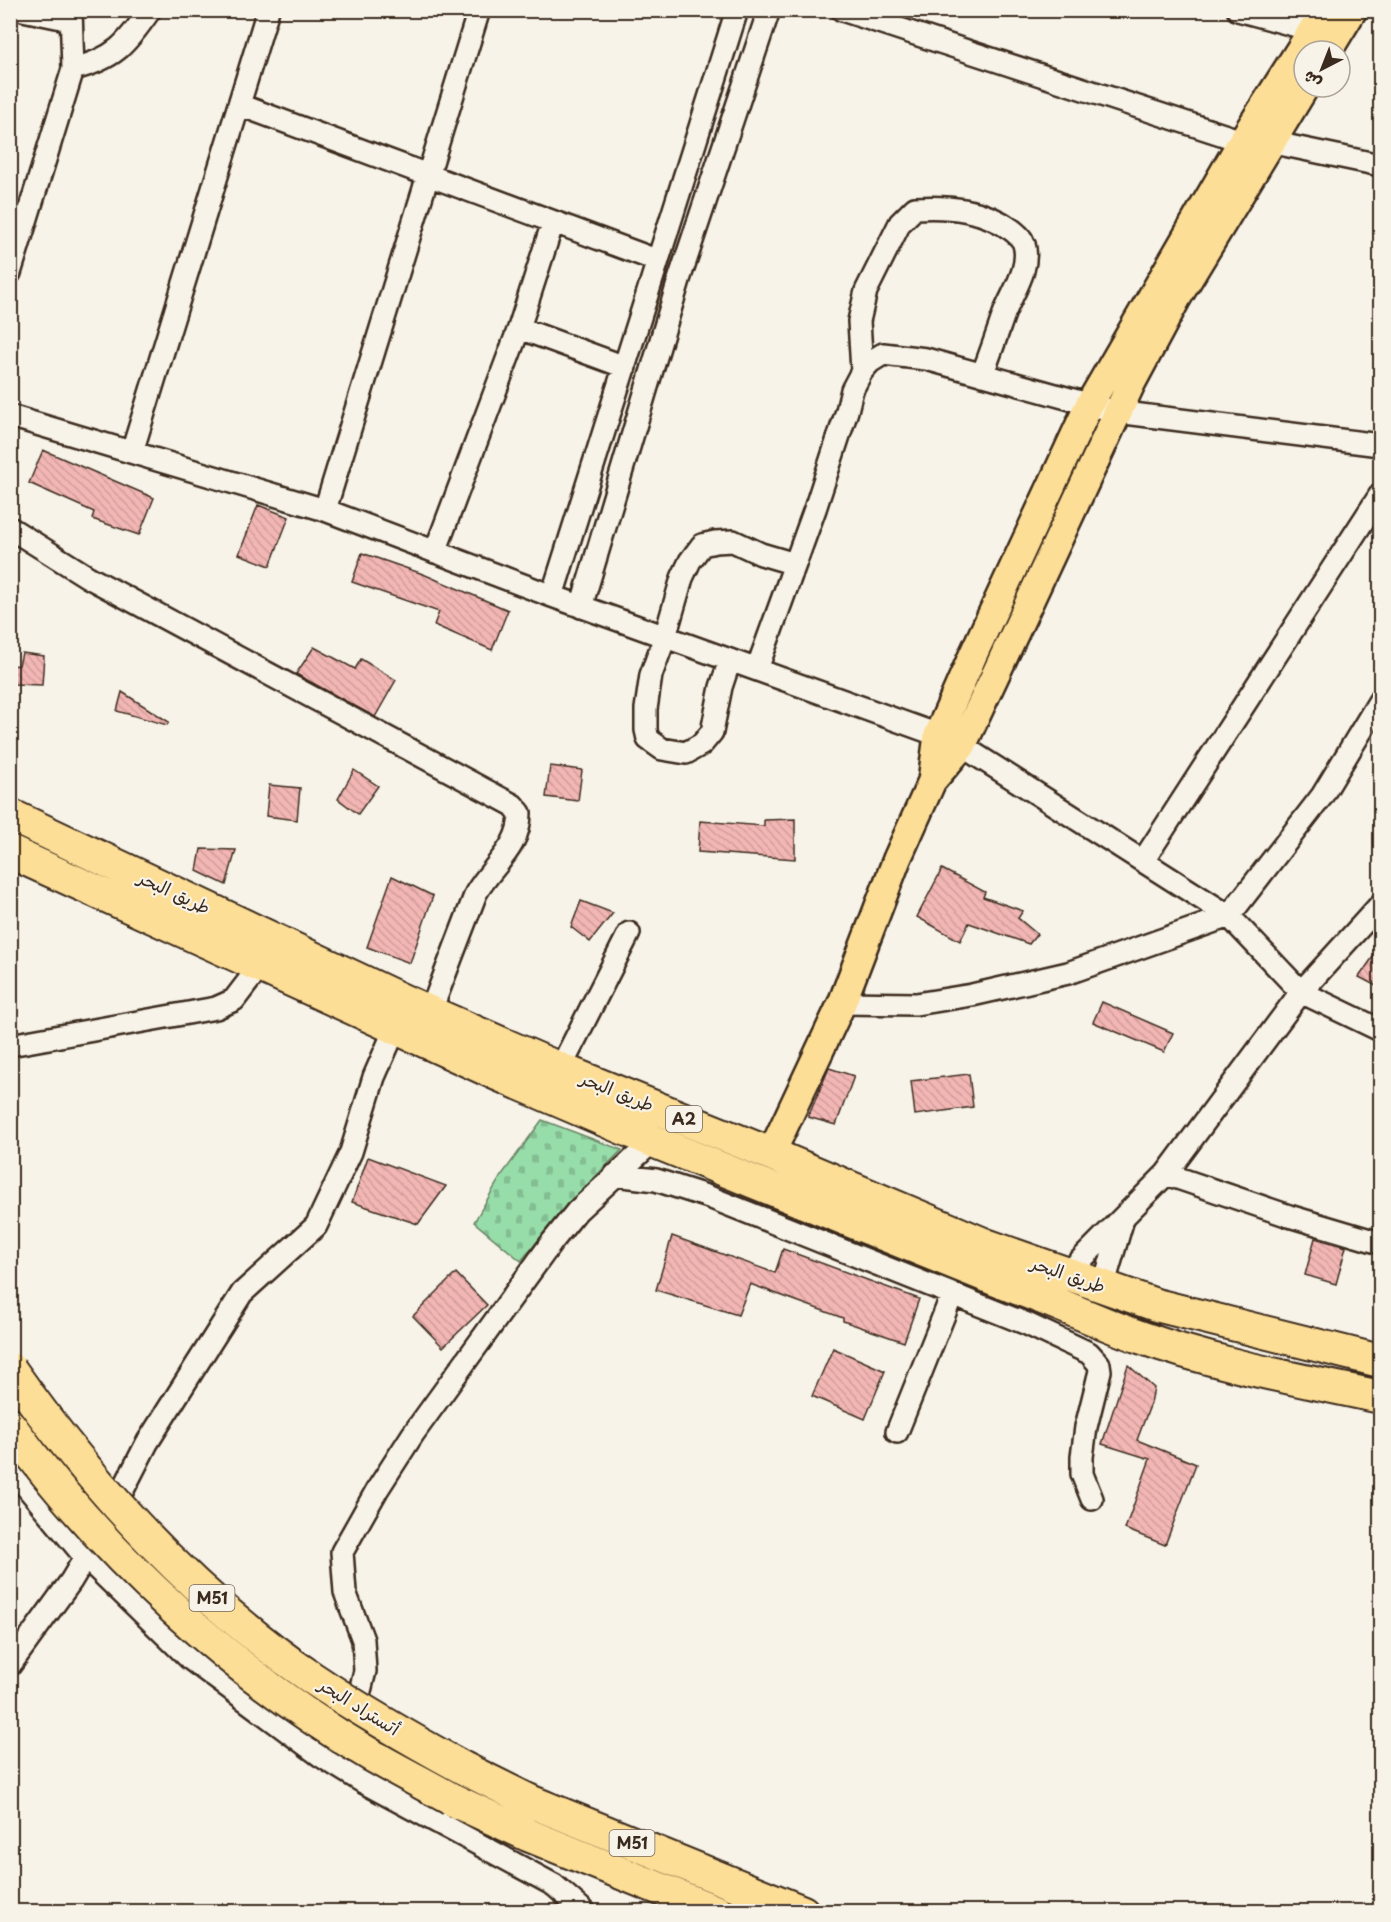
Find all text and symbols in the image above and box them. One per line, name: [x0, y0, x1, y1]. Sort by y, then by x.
north arrow: [1292, 39, 1352, 99]
text: ش: [1297, 66, 1326, 96]
street label: طريق البحر: [132, 862, 215, 920]
street label: طريق البحر: [575, 1063, 658, 1118]
road number: A2: [666, 1106, 702, 1132]
street label: طريق البحر: [1026, 1248, 1109, 1299]
road number: M51: [190, 1585, 234, 1611]
street label: أتستراد البحر: [312, 1669, 406, 1742]
road number: M51: [610, 1830, 654, 1856]

